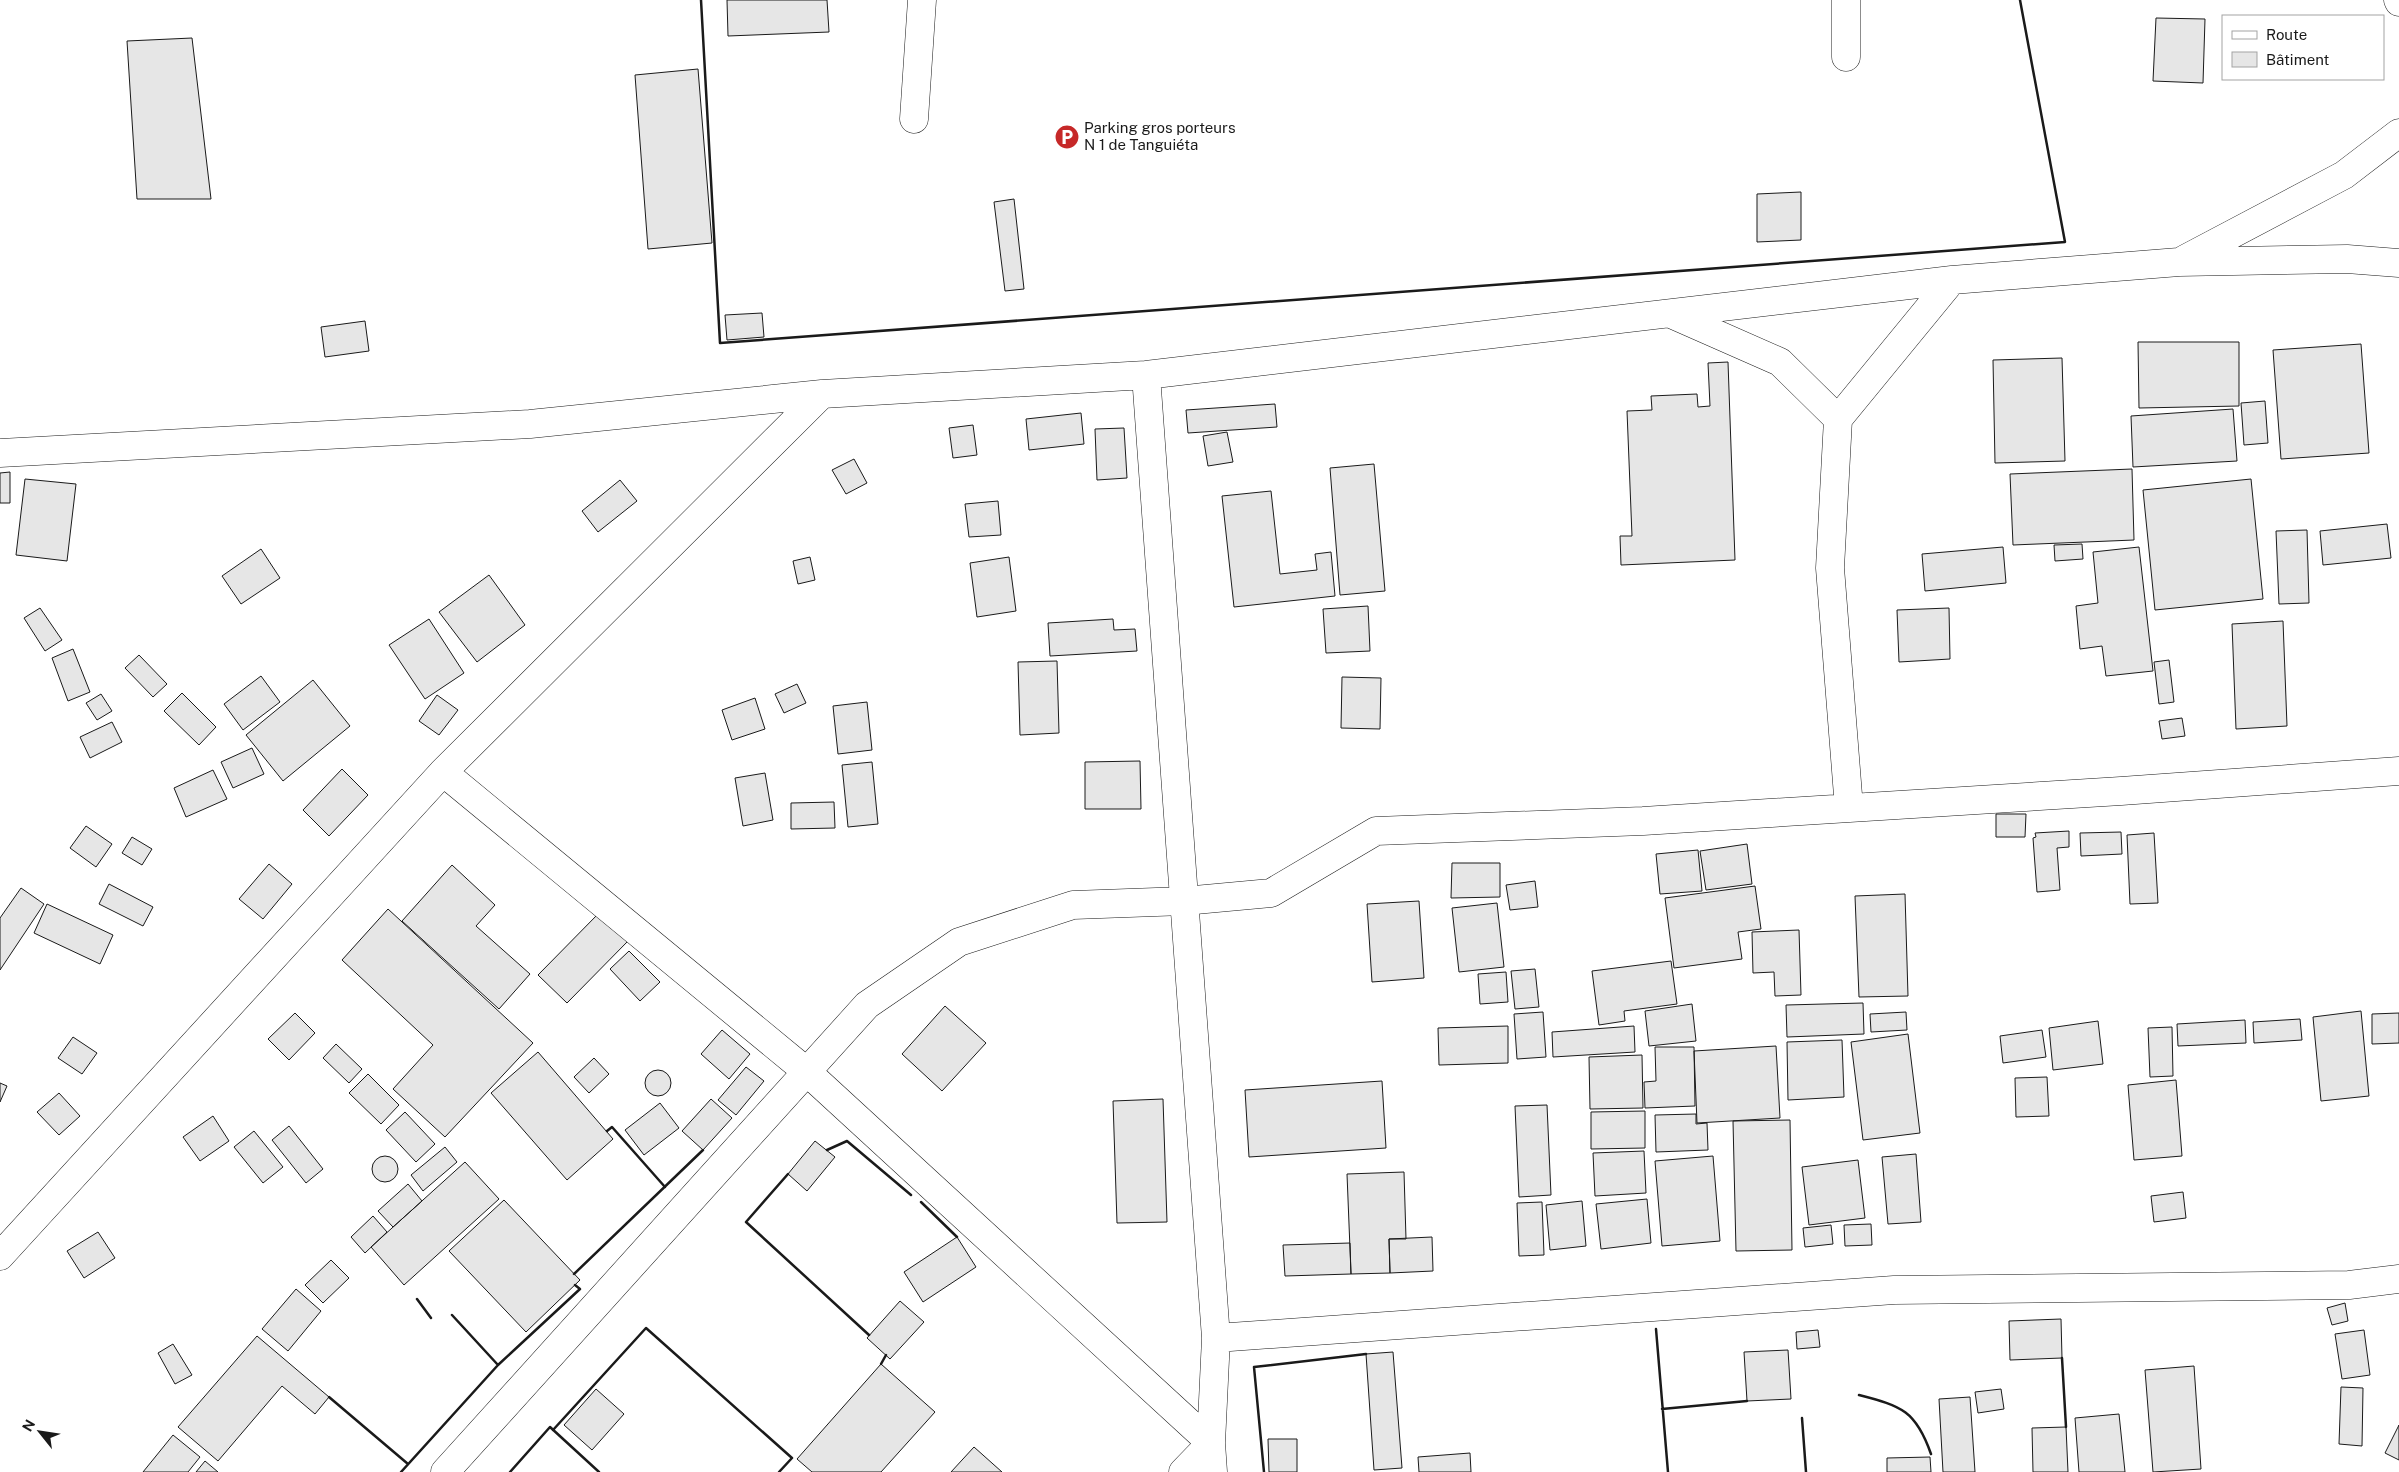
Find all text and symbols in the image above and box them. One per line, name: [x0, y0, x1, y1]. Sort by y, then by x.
legend: [2222, 15, 2384, 80]
text: Route: [2266, 26, 2307, 43]
text: Bâtiment: [2266, 51, 2329, 68]
place label: Parking gros porteurs N 1 de Tanguiéta: [1084, 119, 1236, 153]
parking icon: Parking gros porteurs N 1 de Tanguiéta: [1054, 124, 1080, 150]
north arrow: [15, 1407, 65, 1457]
text: N: [19, 1417, 38, 1434]

